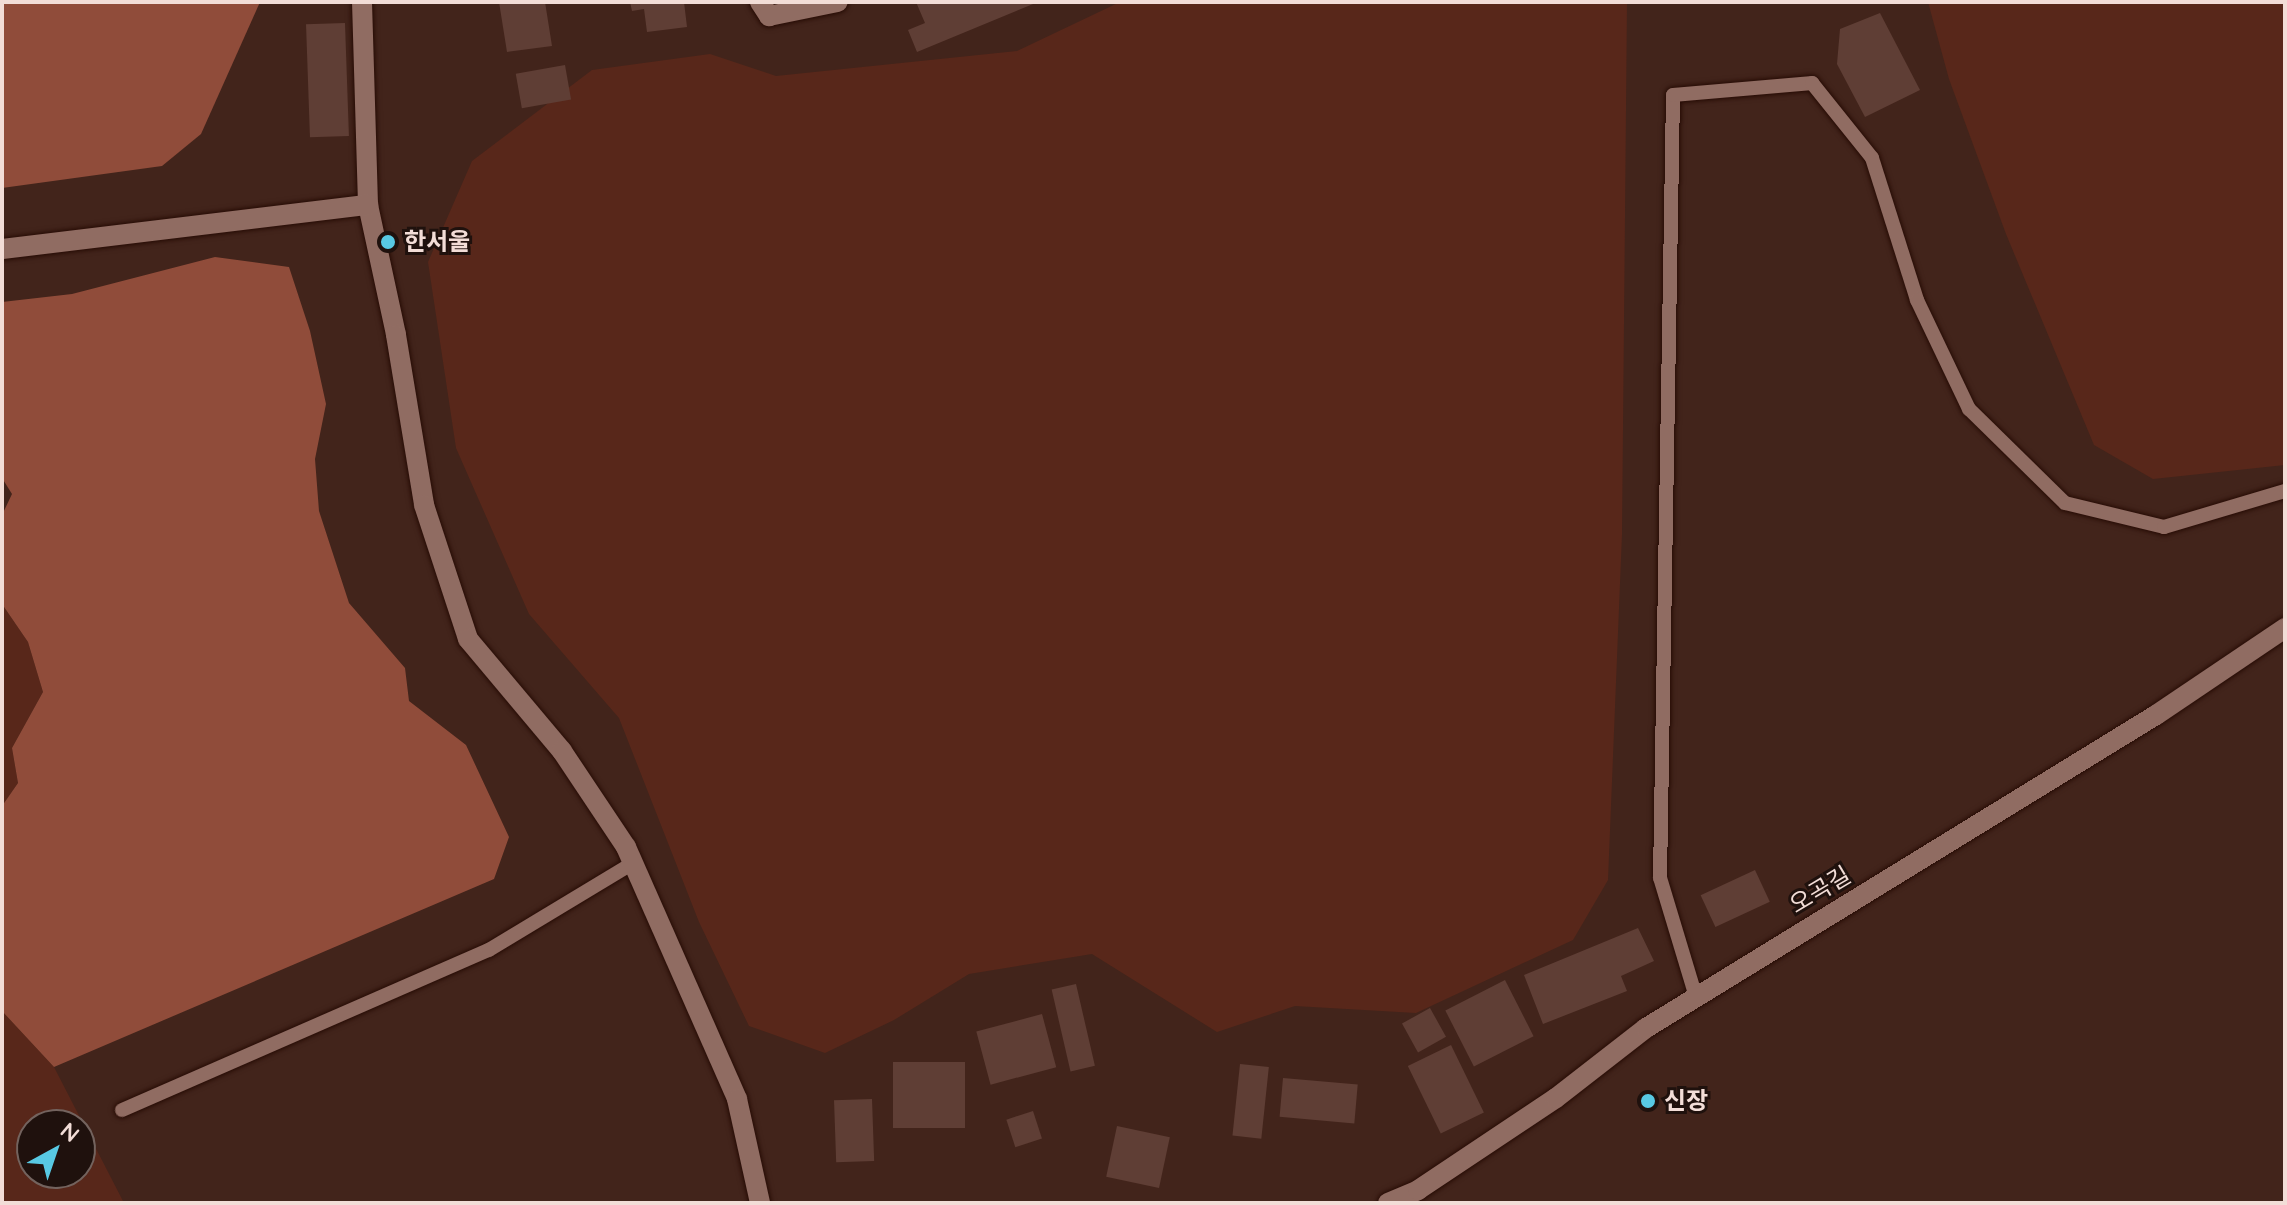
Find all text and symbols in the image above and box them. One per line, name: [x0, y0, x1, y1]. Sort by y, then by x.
place label: 한서울: [404, 228, 470, 256]
marker: 한서울: [379, 233, 397, 251]
street label: 오곡길: [1784, 861, 1856, 919]
place label: 신장: [1664, 1087, 1708, 1115]
marker: 신장: [1639, 1092, 1657, 1110]
north arrow: [16, 1109, 96, 1189]
text: N: [55, 1116, 85, 1148]

